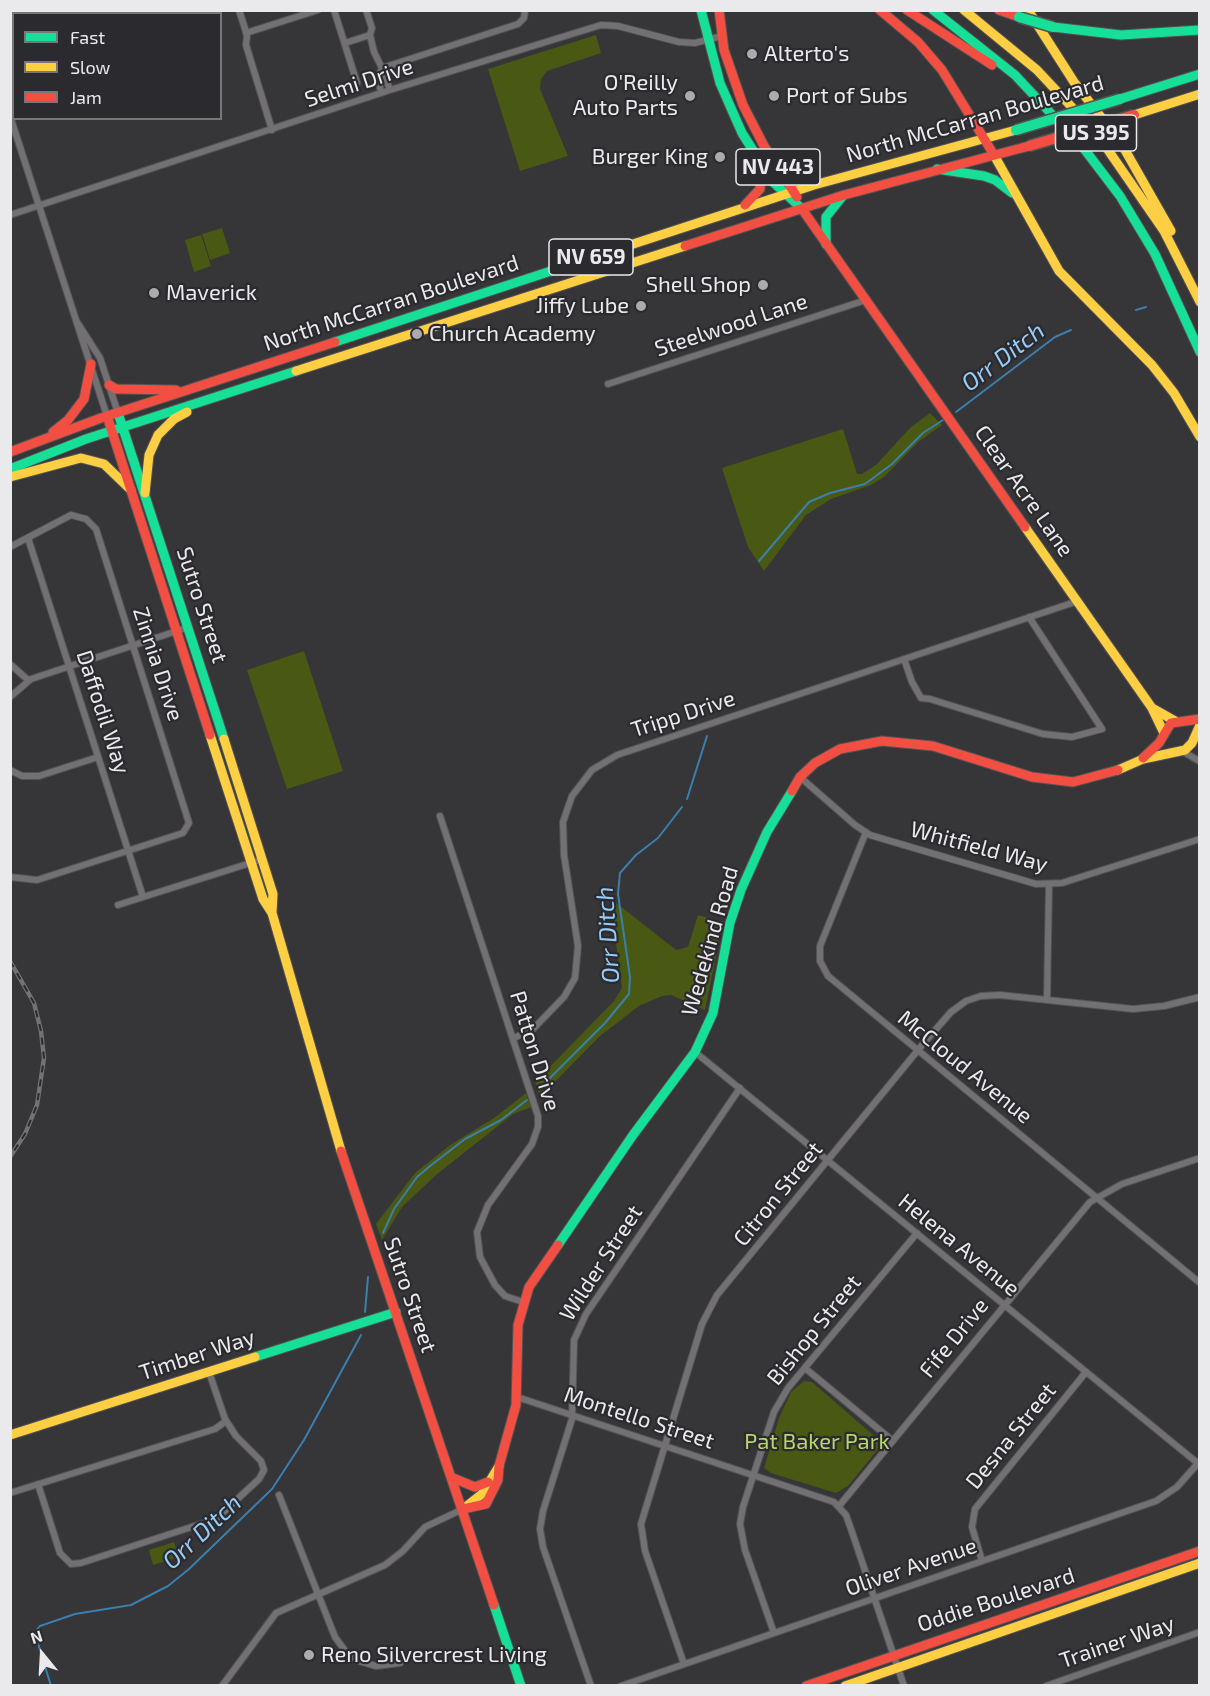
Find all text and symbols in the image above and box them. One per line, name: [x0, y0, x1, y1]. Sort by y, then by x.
legend: [12, 12, 222, 120]
text: Fast: [70, 26, 105, 48]
place label: Alterto's: [764, 41, 849, 67]
marker: Alterto's: [745, 47, 759, 61]
street label: Selmi Drive: [301, 53, 417, 113]
text: Slow: [70, 56, 110, 78]
place label: O'Reilly Auto Parts: [573, 70, 678, 122]
street label: North McCarran Boulevard: [843, 70, 1107, 168]
place label: Port of Subs: [786, 83, 908, 109]
text: Jam: [70, 86, 102, 108]
marker: O'Reilly Auto Parts: [683, 89, 697, 103]
marker: Port of Subs: [767, 89, 781, 103]
road number: US 395: [1056, 115, 1136, 151]
place label: Burger King: [592, 144, 708, 170]
road number: NV 443: [736, 149, 820, 185]
marker: Burger King: [713, 150, 727, 164]
road number: NV 659: [549, 239, 633, 275]
street label: North McCarran Boulevard: [260, 249, 522, 357]
place label: Shell Shop: [646, 272, 751, 298]
marker: Shell Shop: [756, 278, 770, 292]
place label: Maverick: [166, 280, 257, 306]
marker: Maverick: [147, 286, 161, 300]
street label: Steelwood Lane: [651, 288, 811, 362]
place label: Jiffy Lube: [536, 293, 629, 319]
marker: Jiffy Lube: [634, 299, 648, 313]
water label: Orr Ditch: [956, 316, 1050, 398]
place label: Church Academy: [429, 321, 596, 347]
marker: Church Academy: [410, 327, 424, 341]
street label: Clear Acre Lane: [969, 420, 1079, 562]
street label: Sutro Street: [171, 544, 233, 666]
street label: Zinnia Drive: [127, 604, 189, 724]
street label: Daffodil Way: [71, 647, 135, 777]
street label: Tripp Drive: [628, 685, 738, 743]
street label: Whitfield Way: [907, 816, 1051, 878]
street label: Wedekind Road: [676, 863, 744, 1019]
water label: Orr Ditch: [590, 886, 626, 984]
street label: Patton Drive: [504, 988, 566, 1114]
street label: McCloud Avenue: [892, 1005, 1038, 1129]
street label: Citron Street: [728, 1137, 828, 1251]
street label: Helena Avenue: [893, 1188, 1025, 1302]
street label: Wilder Street: [554, 1200, 648, 1326]
street label: Sutro Street: [378, 1234, 442, 1356]
street label: Bishop Street: [761, 1269, 867, 1391]
street label: Fife Drive: [914, 1293, 994, 1383]
street label: Timber Way: [136, 1324, 258, 1386]
street label: Desna Street: [960, 1378, 1062, 1494]
street label: Montello Street: [561, 1381, 717, 1455]
park label: Pat Baker Park: [744, 1429, 890, 1455]
water label: Orr Ditch: [157, 1488, 247, 1576]
street label: Oliver Avenue: [842, 1532, 980, 1602]
street label: Oddie Boulevard: [914, 1562, 1078, 1638]
street label: Trainer Way: [1056, 1610, 1178, 1674]
north arrow: [12, 1624, 72, 1684]
text: N: [28, 1626, 45, 1647]
place label: Reno Silvercrest Living: [321, 1642, 547, 1668]
marker: Reno Silvercrest Living: [302, 1648, 316, 1662]

